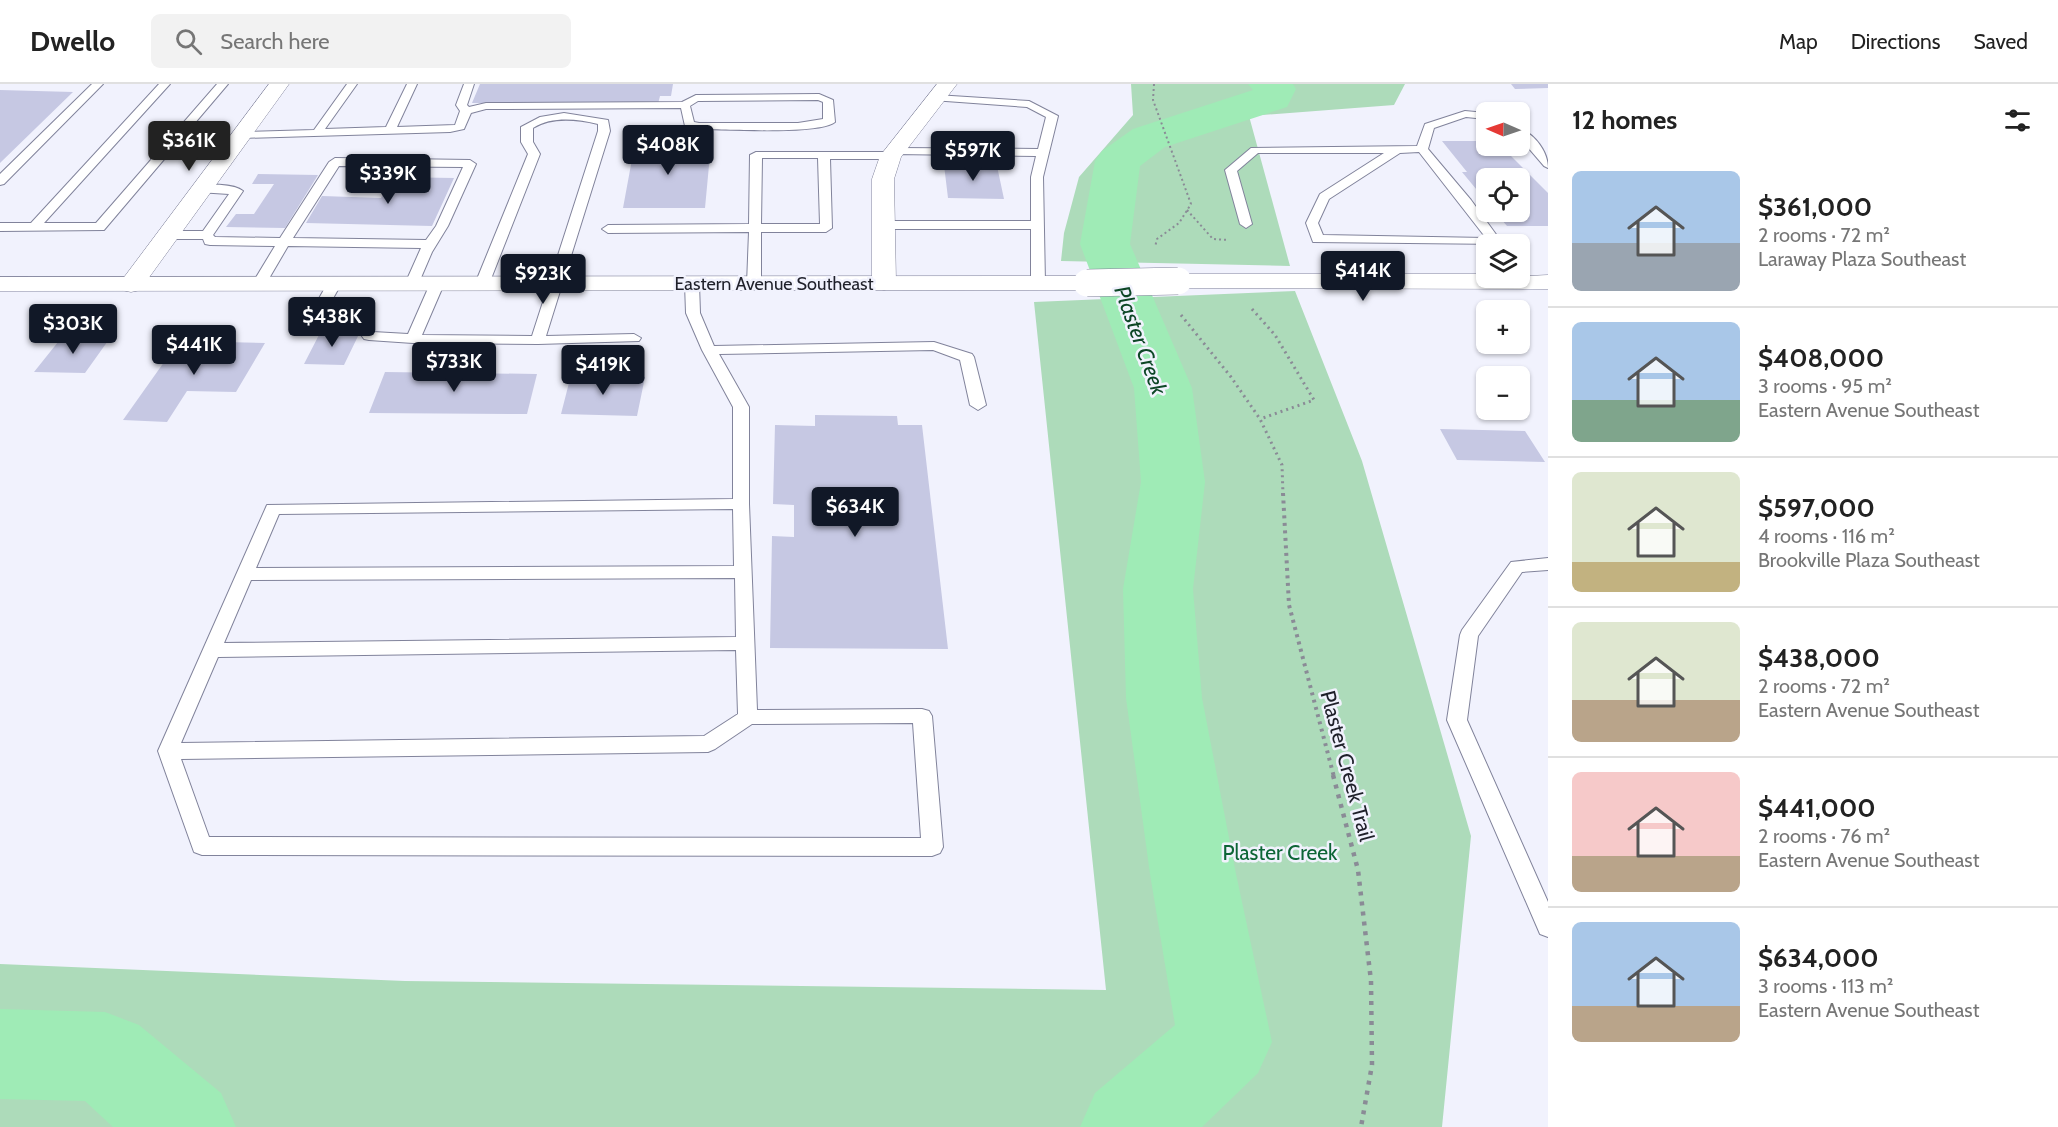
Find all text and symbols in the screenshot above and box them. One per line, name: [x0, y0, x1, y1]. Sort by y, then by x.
search box: [151, 14, 571, 68]
text: Dwello: [30, 24, 115, 58]
icon: search: [172, 25, 205, 58]
text: Search here: [220, 28, 330, 55]
text: Map: [1779, 29, 1818, 54]
text: Directions: [1851, 29, 1940, 54]
text: Saved: [1973, 29, 2028, 54]
north arrow: [1476, 102, 1530, 156]
map controls: [1476, 102, 1530, 420]
text: 12 homes: [1572, 104, 1677, 136]
icon: filters: [2001, 104, 2034, 137]
pin: $361K: [147, 121, 231, 172]
pin: $408K: [626, 125, 710, 176]
text: $361K: [162, 128, 216, 152]
pin: $597K: [931, 131, 1015, 182]
text: $408K: [637, 132, 699, 156]
text: $597K: [945, 138, 1001, 162]
pin: $339K: [346, 154, 430, 205]
text: $339K: [360, 161, 416, 185]
button: locate: [1476, 168, 1530, 222]
text: $361,000: [1758, 191, 1872, 223]
icon: home: [1620, 195, 1692, 267]
text: 2 rooms · 72 m²: [1758, 223, 1890, 247]
button: layers: [1476, 234, 1530, 288]
text: Laraway Plaza Southeast: [1758, 247, 1966, 271]
pin: $414K: [1321, 251, 1405, 302]
pin: $923K: [501, 254, 585, 305]
text: $414K: [1335, 258, 1391, 282]
text: $923K: [515, 261, 571, 285]
street label: Eastern Avenue Southeast: [674, 273, 874, 295]
water label: Plaster Creek: [1108, 282, 1173, 399]
pin: $438K: [290, 297, 374, 348]
button: +: [1476, 300, 1530, 354]
pin: $303K: [31, 304, 115, 355]
text: $438K: [302, 304, 362, 328]
text: $303K: [43, 311, 103, 335]
pin: $441K: [152, 325, 236, 376]
text: $441K: [166, 332, 222, 356]
pin: $733K: [412, 342, 496, 393]
text: $408,000: [1758, 342, 1884, 374]
pin: $419K: [561, 345, 645, 396]
icon: home: [1620, 346, 1692, 418]
text: $733K: [426, 349, 482, 373]
text: $419K: [575, 352, 631, 376]
button: −: [1476, 366, 1530, 420]
text: 3 rooms · 95 m²: [1758, 374, 1892, 398]
text: Eastern Avenue Southeast: [1758, 398, 1979, 422]
pin: $634K: [813, 487, 897, 538]
text: $597,000: [1758, 492, 1875, 524]
text: $634K: [826, 494, 884, 518]
icon: home: [1620, 496, 1692, 568]
text: 4 rooms · 116 m²: [1758, 524, 1895, 548]
text: Brookville Plaza Southeast: [1758, 548, 1980, 572]
text: $438,000: [1758, 642, 1880, 674]
icon: home: [1620, 646, 1692, 718]
text: 2 rooms · 72 m²: [1758, 674, 1890, 698]
street label: Plaster Creek Trail: [1315, 688, 1380, 844]
text: Eastern Avenue Southeast: [1758, 698, 1979, 722]
text: $441,000: [1758, 792, 1876, 824]
icon: home: [1620, 796, 1692, 868]
text: 2 rooms · 76 m²: [1758, 824, 1890, 848]
park label: Plaster Creek: [1223, 840, 1338, 865]
text: Eastern Avenue Southeast: [1758, 848, 1979, 872]
text: $634,000: [1758, 942, 1879, 974]
icon: home: [1620, 946, 1692, 1018]
text: 3 rooms · 113 m²: [1758, 974, 1894, 998]
text: Eastern Avenue Southeast: [1758, 998, 1979, 1022]

